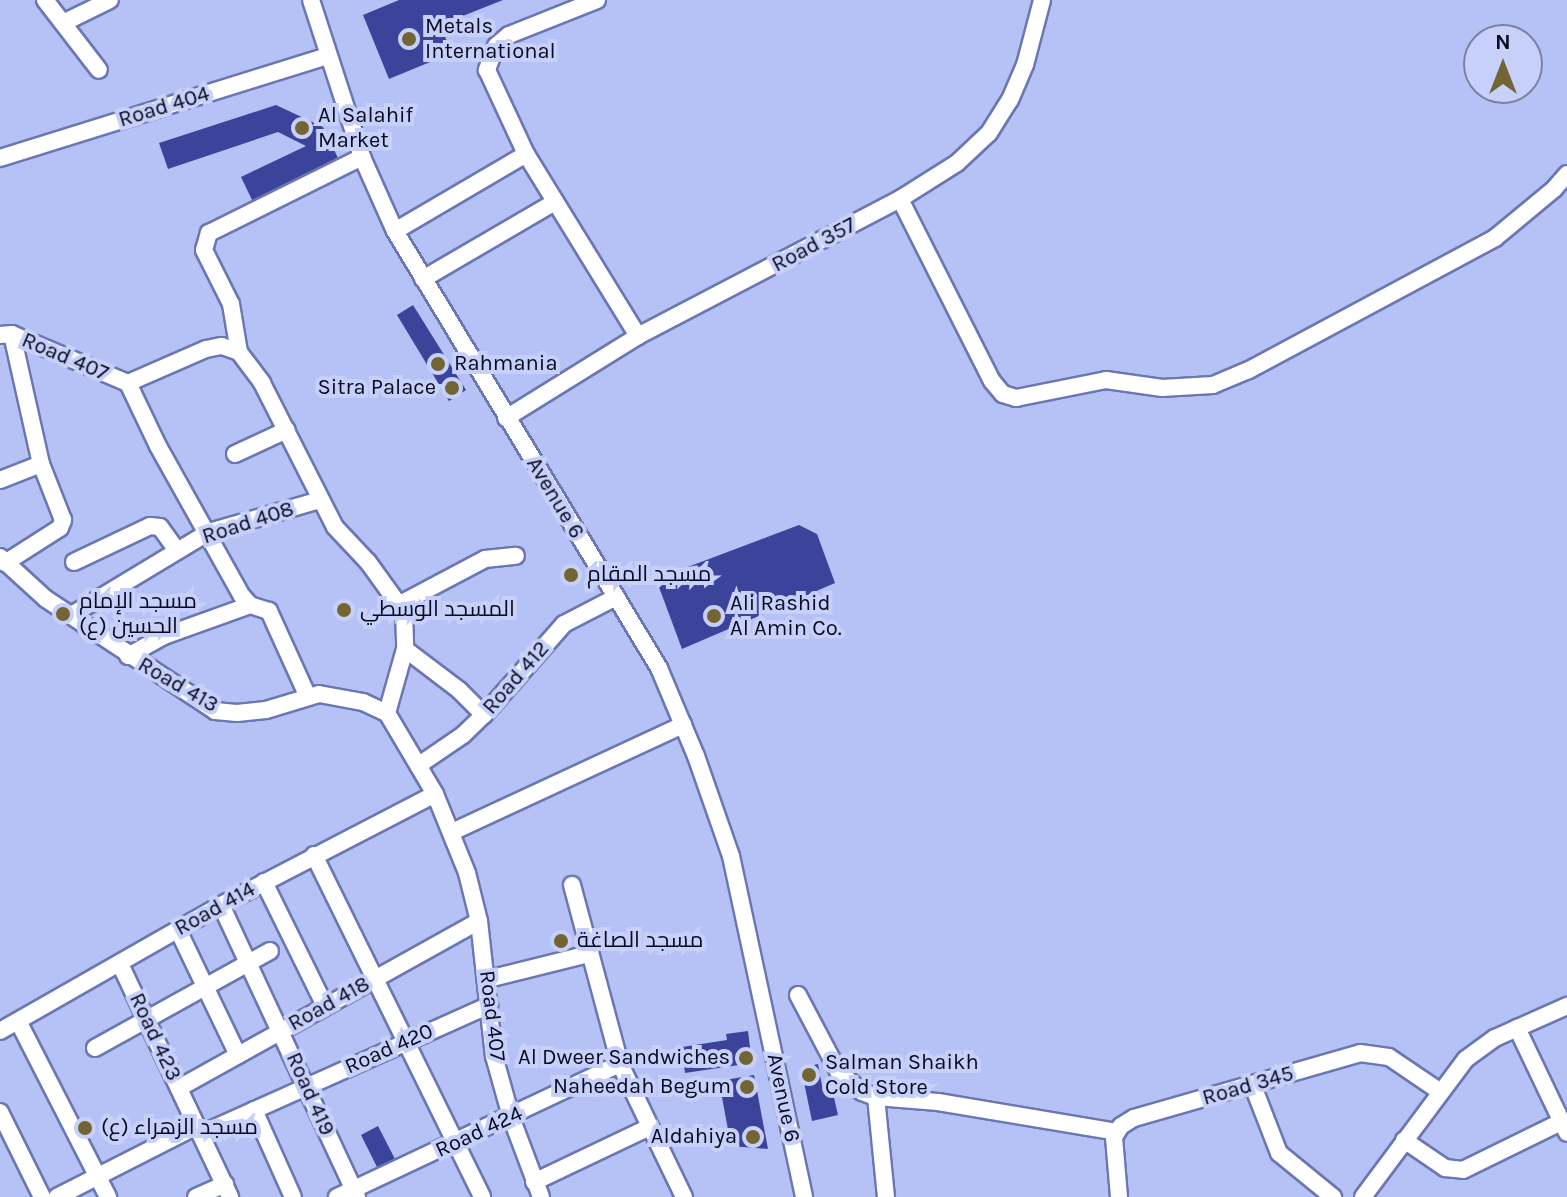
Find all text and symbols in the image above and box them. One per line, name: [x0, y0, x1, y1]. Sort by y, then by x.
place label: Metals International: [425, 13, 556, 64]
north arrow: [1463, 24, 1543, 104]
text: N: [1495, 29, 1511, 55]
marker: Metals International: [400, 30, 418, 48]
street label: Road 404: [115, 81, 213, 133]
place label: Al Salahif Market: [318, 102, 413, 154]
marker: Al Salahif Market: [293, 119, 311, 137]
street label: Road 357: [767, 212, 861, 278]
street label: Road 407: [18, 327, 112, 387]
place label: Rahmania: [454, 351, 557, 377]
marker: Rahmania: [429, 355, 447, 373]
place label: Sitra Palace: [317, 375, 436, 401]
marker: Sitra Palace: [443, 379, 461, 397]
street label: Avenue 6: [520, 453, 590, 543]
street label: Road 408: [199, 496, 297, 550]
place label: مسجد المقام: [587, 562, 711, 588]
marker: مسجد المقام: [562, 566, 580, 584]
place label: مسجد الإمام الحسين (ع): [79, 588, 197, 640]
place label: Ali Rashid Al Amin Co.: [730, 590, 842, 642]
place label: المسجد الوسطي: [360, 597, 515, 623]
marker: المسجد الوسطي: [335, 601, 353, 619]
marker: مسجد الإمام الحسين (ع): [54, 605, 72, 623]
marker: Ali Rashid Al Amin Co.: [705, 607, 723, 625]
street label: Road 412: [477, 636, 555, 720]
street label: Road 413: [133, 651, 223, 719]
street label: Road 414: [170, 876, 260, 942]
place label: مسجد الصاغة: [577, 928, 703, 954]
marker: مسجد الصاغة: [552, 932, 570, 950]
street label: Road 407: [473, 969, 511, 1063]
street label: Road 418: [284, 971, 374, 1037]
street label: Road 423: [123, 989, 187, 1085]
street label: Road 420: [341, 1018, 437, 1080]
place label: Al Dweer Sandwiches: [518, 1045, 730, 1071]
street label: Road 419: [280, 1048, 340, 1140]
marker: Al Dweer Sandwiches: [737, 1049, 755, 1067]
place label: Salman Shaikh Cold Store: [825, 1049, 979, 1100]
street label: Avenue 6: [761, 1051, 805, 1145]
street label: Road 345: [1199, 1060, 1297, 1112]
marker: Salman Shaikh Cold Store: [800, 1066, 818, 1084]
place label: Naheedah Begum: [553, 1074, 731, 1100]
marker: Naheedah Begum: [738, 1078, 756, 1096]
street label: Road 424: [431, 1100, 527, 1164]
place label: مسجد الزهراء (ع): [101, 1115, 258, 1141]
marker: مسجد الزهراء (ع): [76, 1119, 94, 1137]
place label: Aldahiya: [651, 1124, 737, 1150]
marker: Aldahiya: [744, 1128, 762, 1146]

